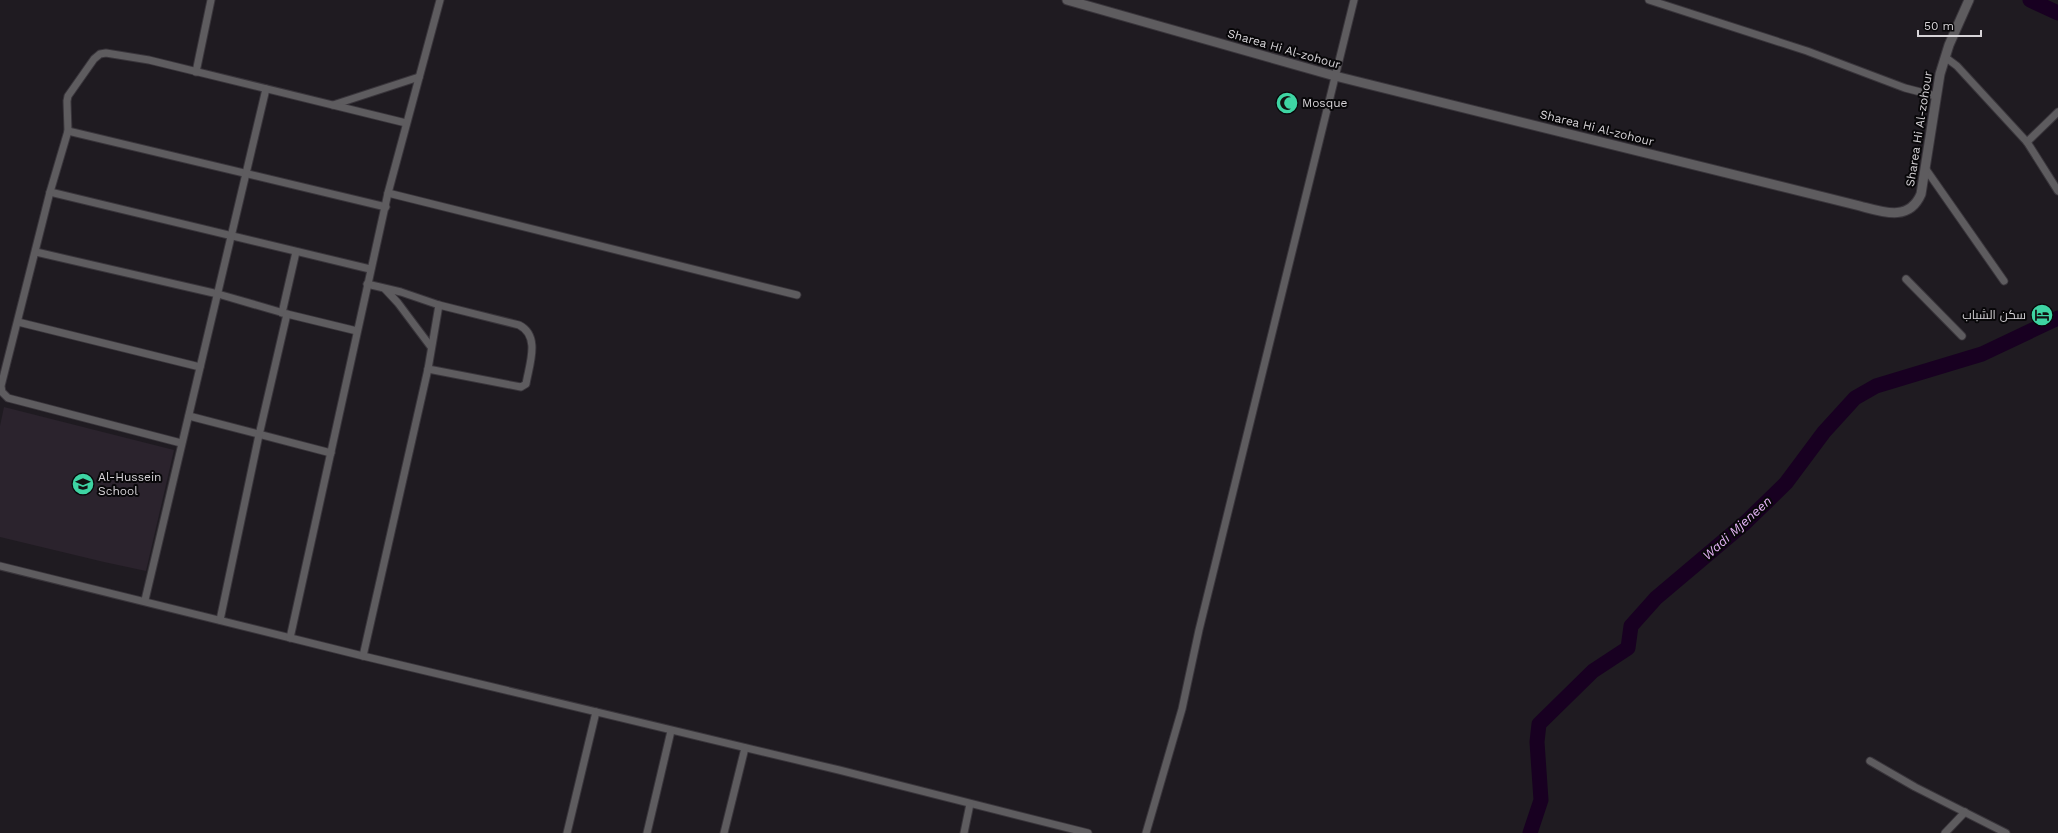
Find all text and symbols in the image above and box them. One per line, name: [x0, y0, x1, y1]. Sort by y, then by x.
scale bar: [1918, 12, 1981, 38]
text: 50 m: [1924, 19, 1954, 33]
street label: Sharea Hi Al-zohour: [1226, 26, 1342, 72]
street label: Sharea Hi Al-zohour: [1903, 70, 1935, 188]
mosque icon: Mosque: [1274, 90, 1300, 116]
place label: Mosque: [1302, 96, 1348, 110]
street label: Sharea Hi Al-zohour: [1539, 107, 1655, 149]
hotel icon: سكن الشباب: [2029, 302, 2055, 328]
place label: سكن الشباب: [1962, 308, 2026, 322]
place label: Al-Hussein School: [98, 470, 162, 498]
school or university icon: Al-Hussein School: [70, 471, 96, 497]
water label: Wadi Mjeneen: [1699, 493, 1775, 563]

